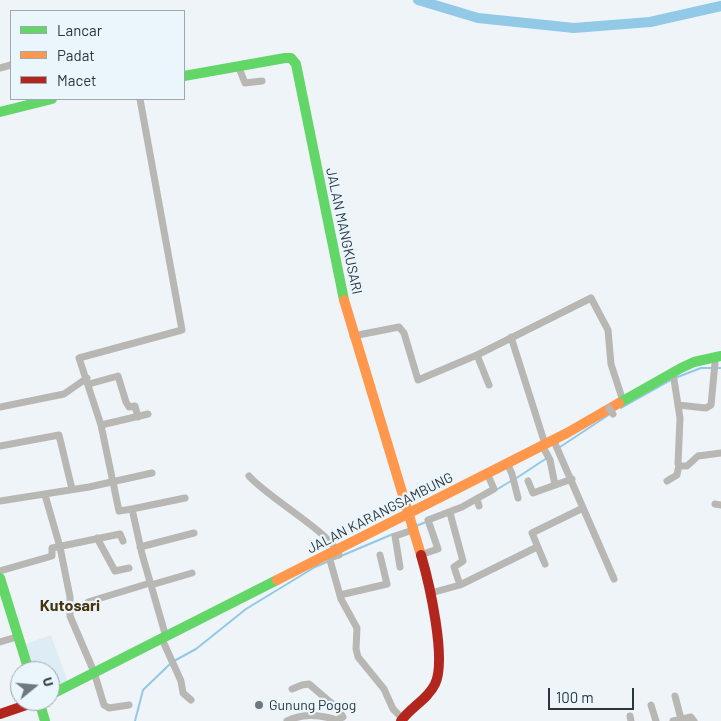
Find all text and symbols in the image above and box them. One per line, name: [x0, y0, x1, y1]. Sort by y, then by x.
legend: [10, 10, 185, 100]
text: Lancar: [57, 21, 102, 39]
text: Padat: [57, 46, 95, 64]
text: Macet: [57, 71, 97, 89]
street label: JALAN MANGKUSARI: [322, 166, 366, 296]
street label: JALAN KARANGSAMBUNG: [304, 469, 456, 557]
district label: Kutosari: [40, 596, 100, 616]
north arrow: [10, 661, 60, 711]
text: U: [39, 675, 58, 688]
scale bar: [551, 678, 637, 710]
text: 100 m: [556, 688, 594, 706]
place label: Gunung Pogog: [269, 697, 356, 713]
marker: Gunung Pogog: [253, 699, 265, 711]

